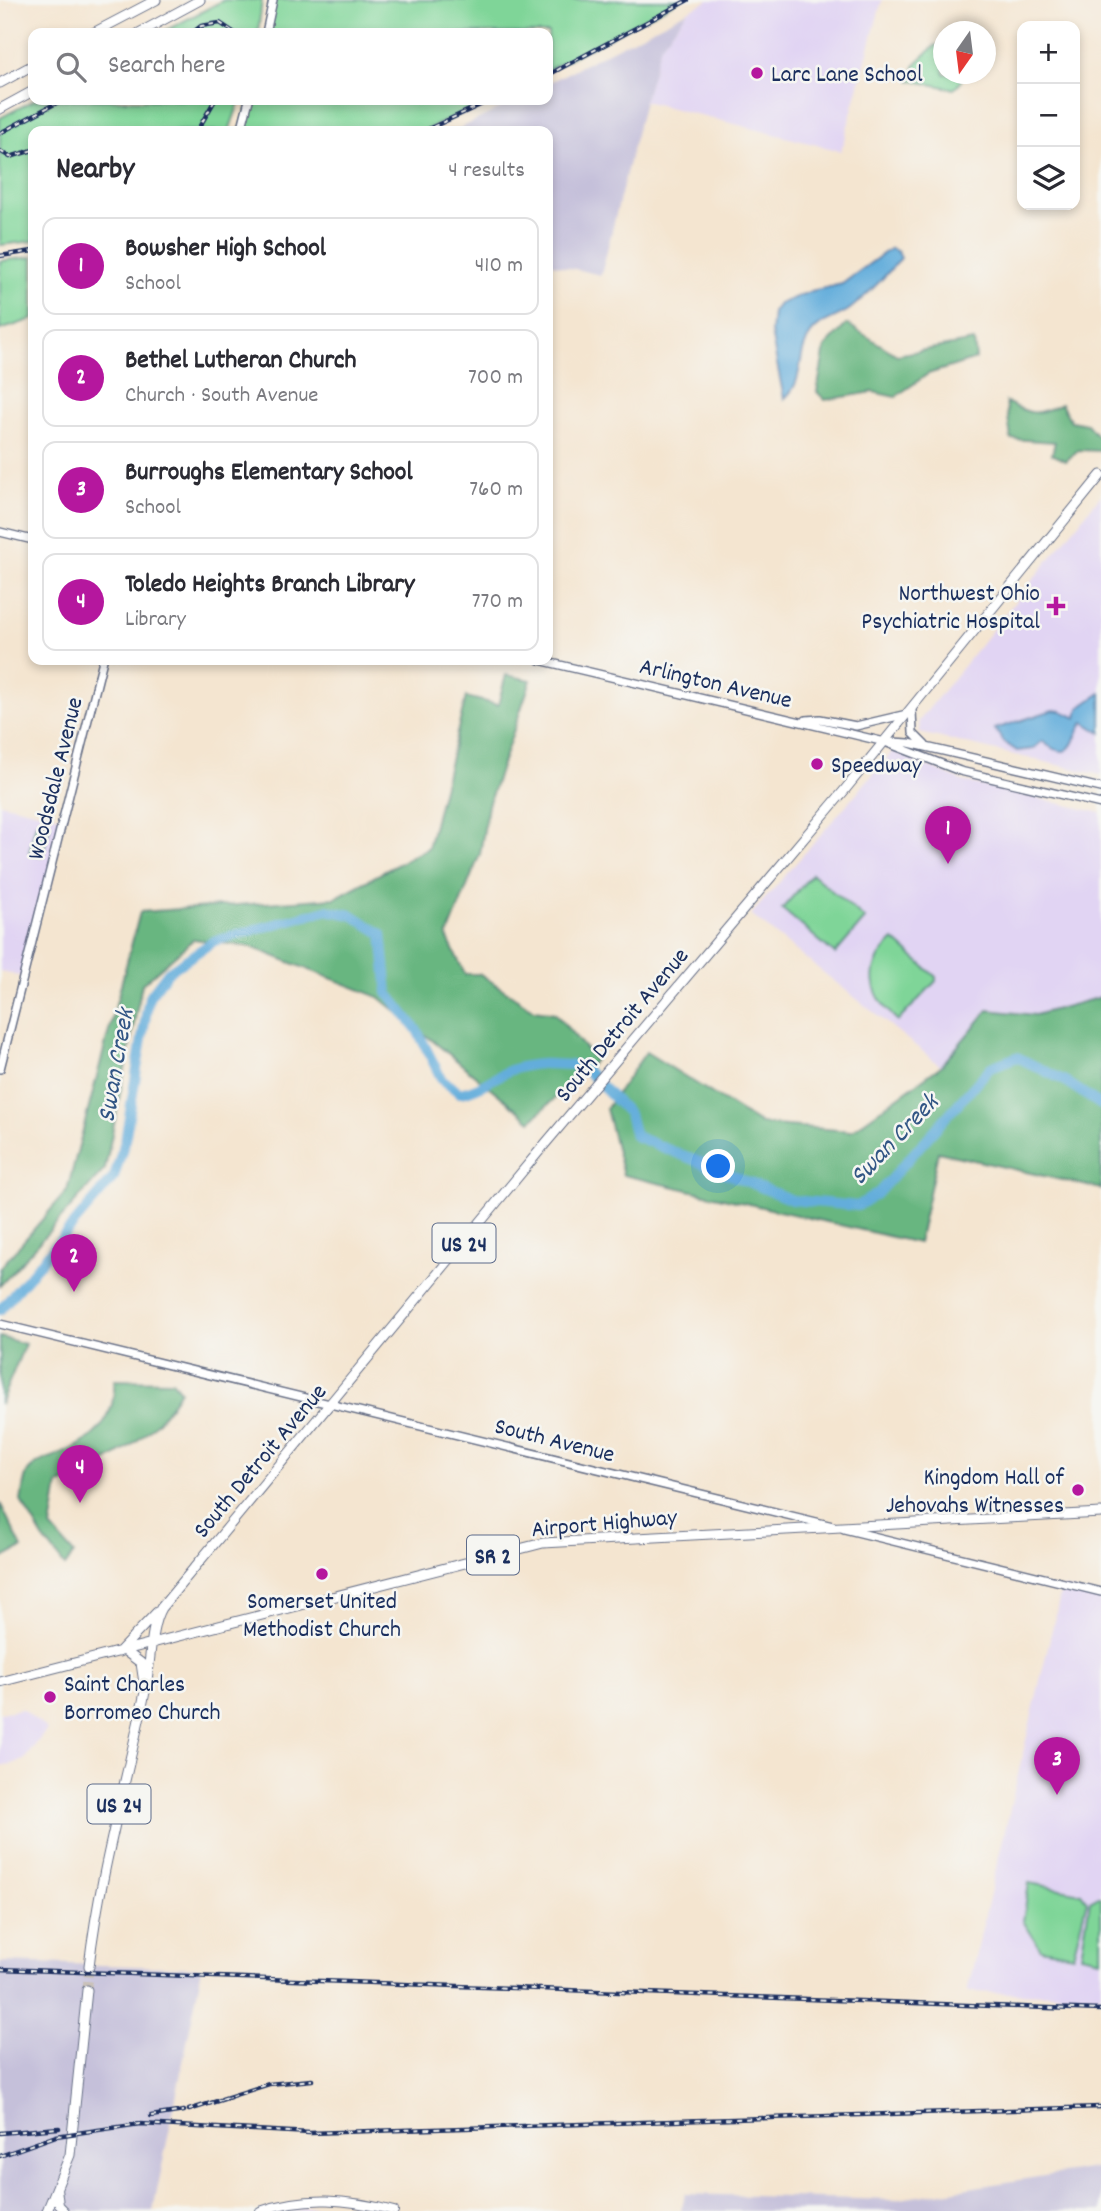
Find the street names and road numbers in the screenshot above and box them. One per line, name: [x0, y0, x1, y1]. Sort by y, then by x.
street label: Arlington Avenue: [636, 651, 795, 719]
street label: Woodsdale Avenue: [20, 694, 94, 864]
street label: South Detroit Avenue: [548, 941, 698, 1111]
road number: US 24: [433, 1224, 496, 1262]
street label: South Detroit Avenue: [186, 1377, 336, 1547]
street label: South Avenue: [491, 1411, 618, 1473]
street label: Airport Highway: [530, 1502, 680, 1548]
road number: SR 2: [467, 1536, 519, 1574]
road number: US 24: [88, 1784, 150, 1824]

